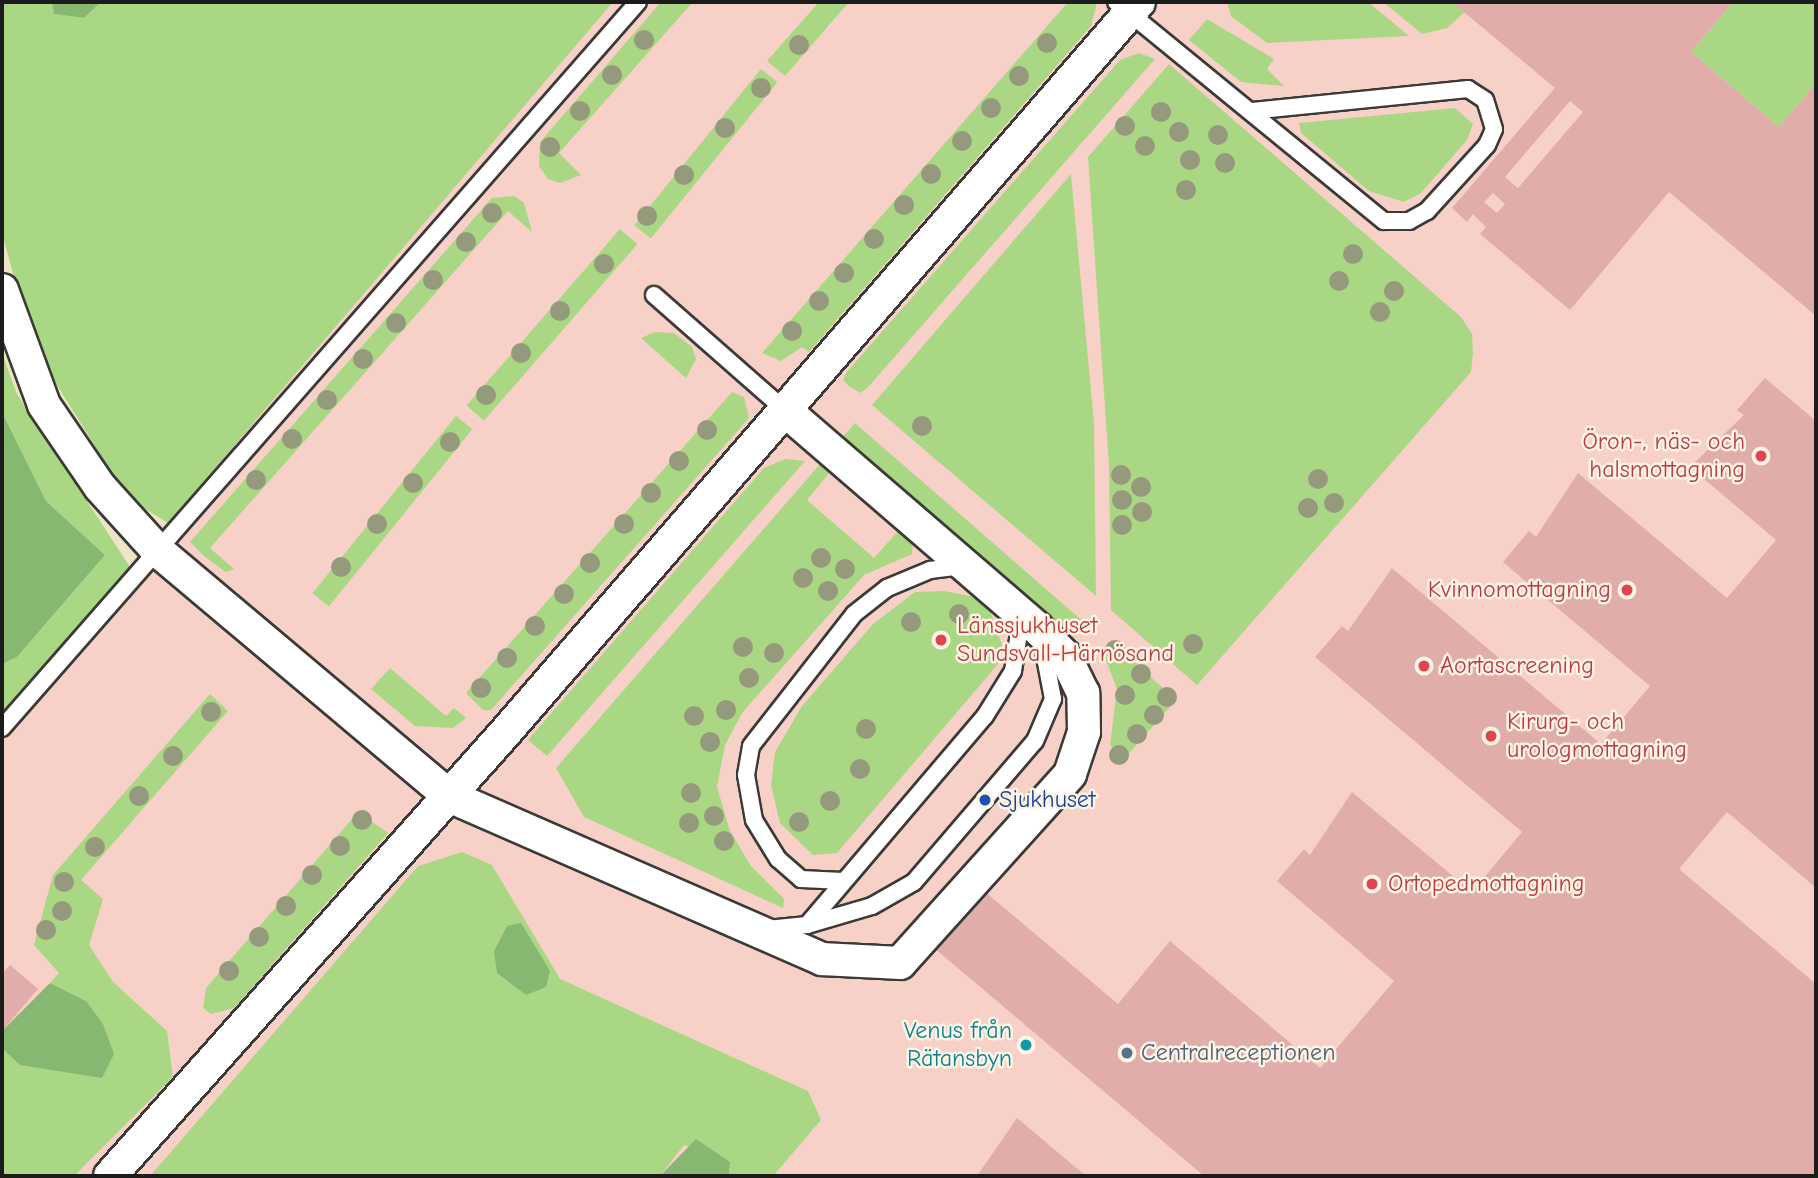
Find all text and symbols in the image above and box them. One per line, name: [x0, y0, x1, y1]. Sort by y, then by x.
place label: Öron-, näs- och halsmottagning: [1582, 428, 1745, 484]
marker: Öron-, näs- och halsmottagning: [1751, 446, 1771, 466]
place label: Kvinnomottagning: [1428, 576, 1611, 604]
marker: Kvinnomottagning: [1617, 580, 1637, 600]
place label: Länssjukhuset Sundsvall-Härnösand: [957, 612, 1174, 668]
marker: Länssjukhuset Sundsvall-Härnösand: [931, 630, 951, 650]
place label: Aortascreening: [1440, 652, 1594, 680]
marker: Aortascreening: [1414, 656, 1434, 676]
place label: Kirurg- och urologmottagning: [1507, 708, 1687, 764]
marker: Kirurg- och urologmottagning: [1481, 726, 1501, 746]
place label: Sjukhuset: [999, 786, 1096, 814]
marker: Sjukhuset: [977, 792, 993, 808]
place label: Ortopedmottagning: [1388, 870, 1584, 898]
marker: Ortopedmottagning: [1362, 874, 1382, 894]
place label: Venus från Rätansbyn: [904, 1017, 1012, 1073]
marker: Venus från Rätansbyn: [1018, 1037, 1034, 1053]
place label: Centralreceptionen: [1141, 1039, 1335, 1067]
marker: Centralreceptionen: [1119, 1045, 1135, 1061]

